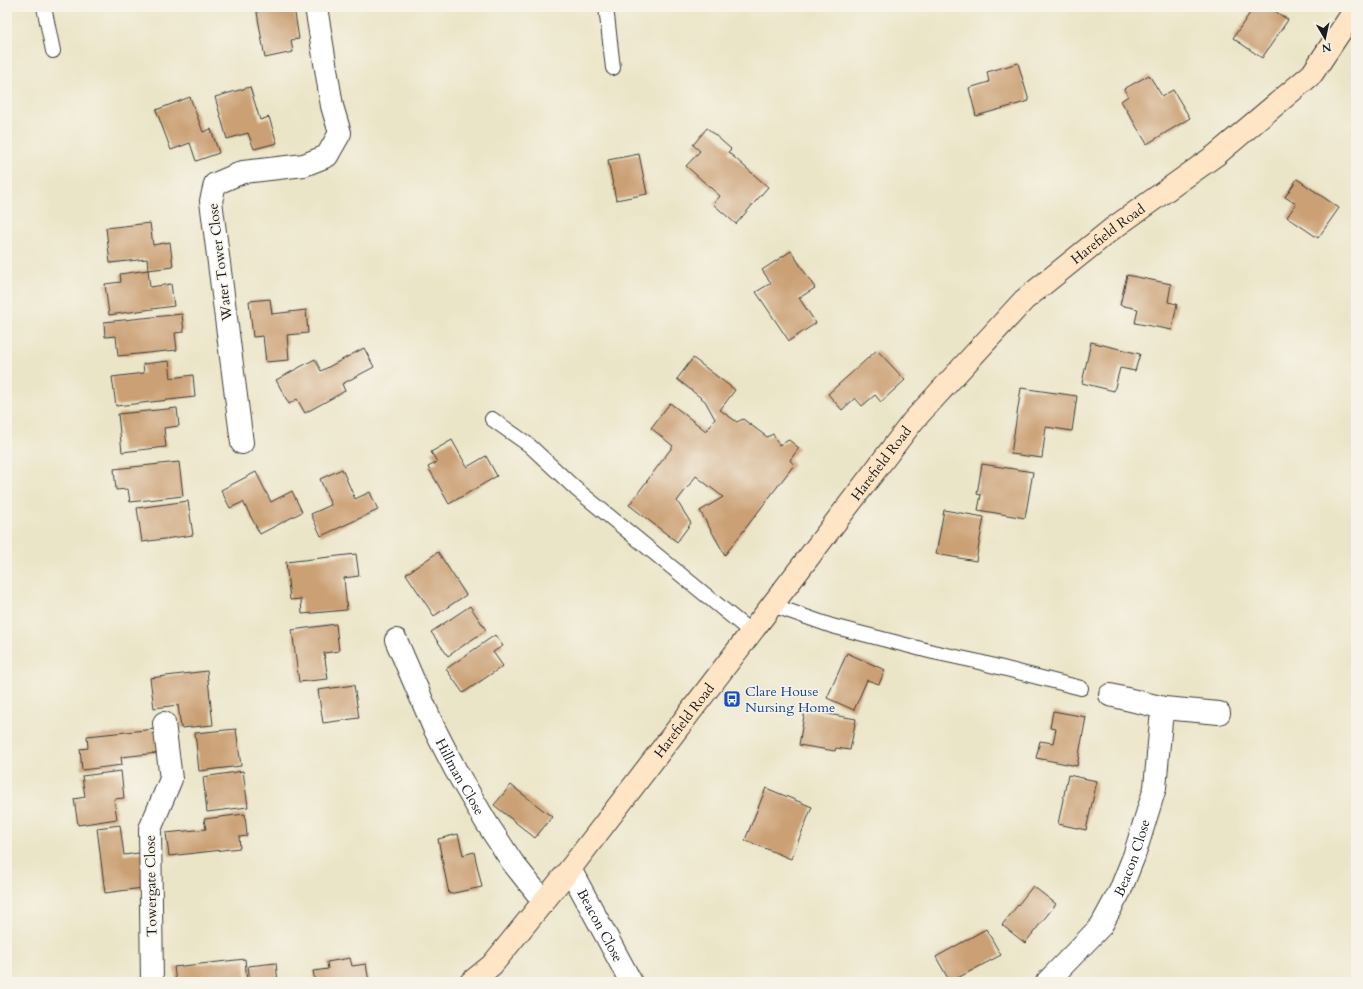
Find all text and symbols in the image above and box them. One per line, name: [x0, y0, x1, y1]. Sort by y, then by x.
north arrow: [1305, 18, 1345, 58]
text: N: [1320, 39, 1332, 56]
street label: Harefield Road: [1067, 199, 1149, 268]
street label: Water Tower Close: [203, 202, 237, 323]
street label: Harefield Road: [846, 421, 916, 504]
street label: Harefield Road: [649, 679, 719, 761]
place label: Clare House Nursing Home: [745, 682, 835, 717]
bus stop icon: Clare House Nursing Home: [722, 689, 742, 709]
street label: Hillman Close: [431, 735, 489, 818]
street label: Beacon Close: [1109, 817, 1154, 900]
street label: Towergate Close: [141, 835, 161, 937]
street label: Beacon Close: [573, 885, 628, 965]

